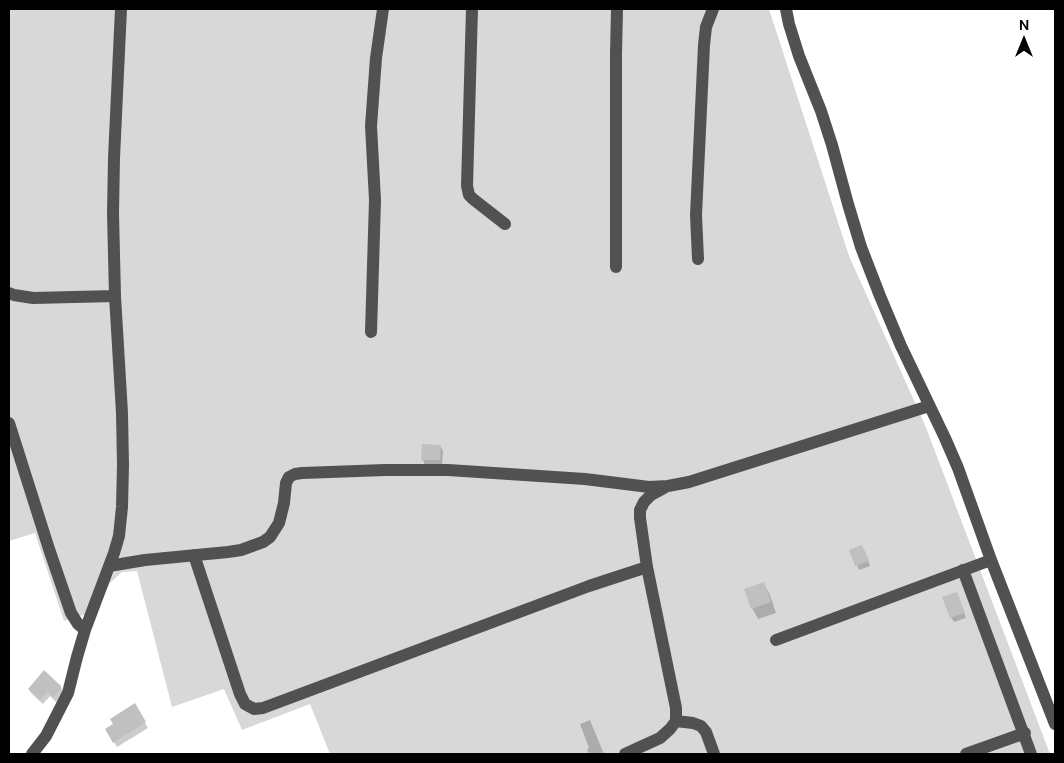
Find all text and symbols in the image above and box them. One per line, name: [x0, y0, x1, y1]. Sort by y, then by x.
north arrow: [999, 15, 1049, 65]
text: N: [1019, 16, 1029, 34]

